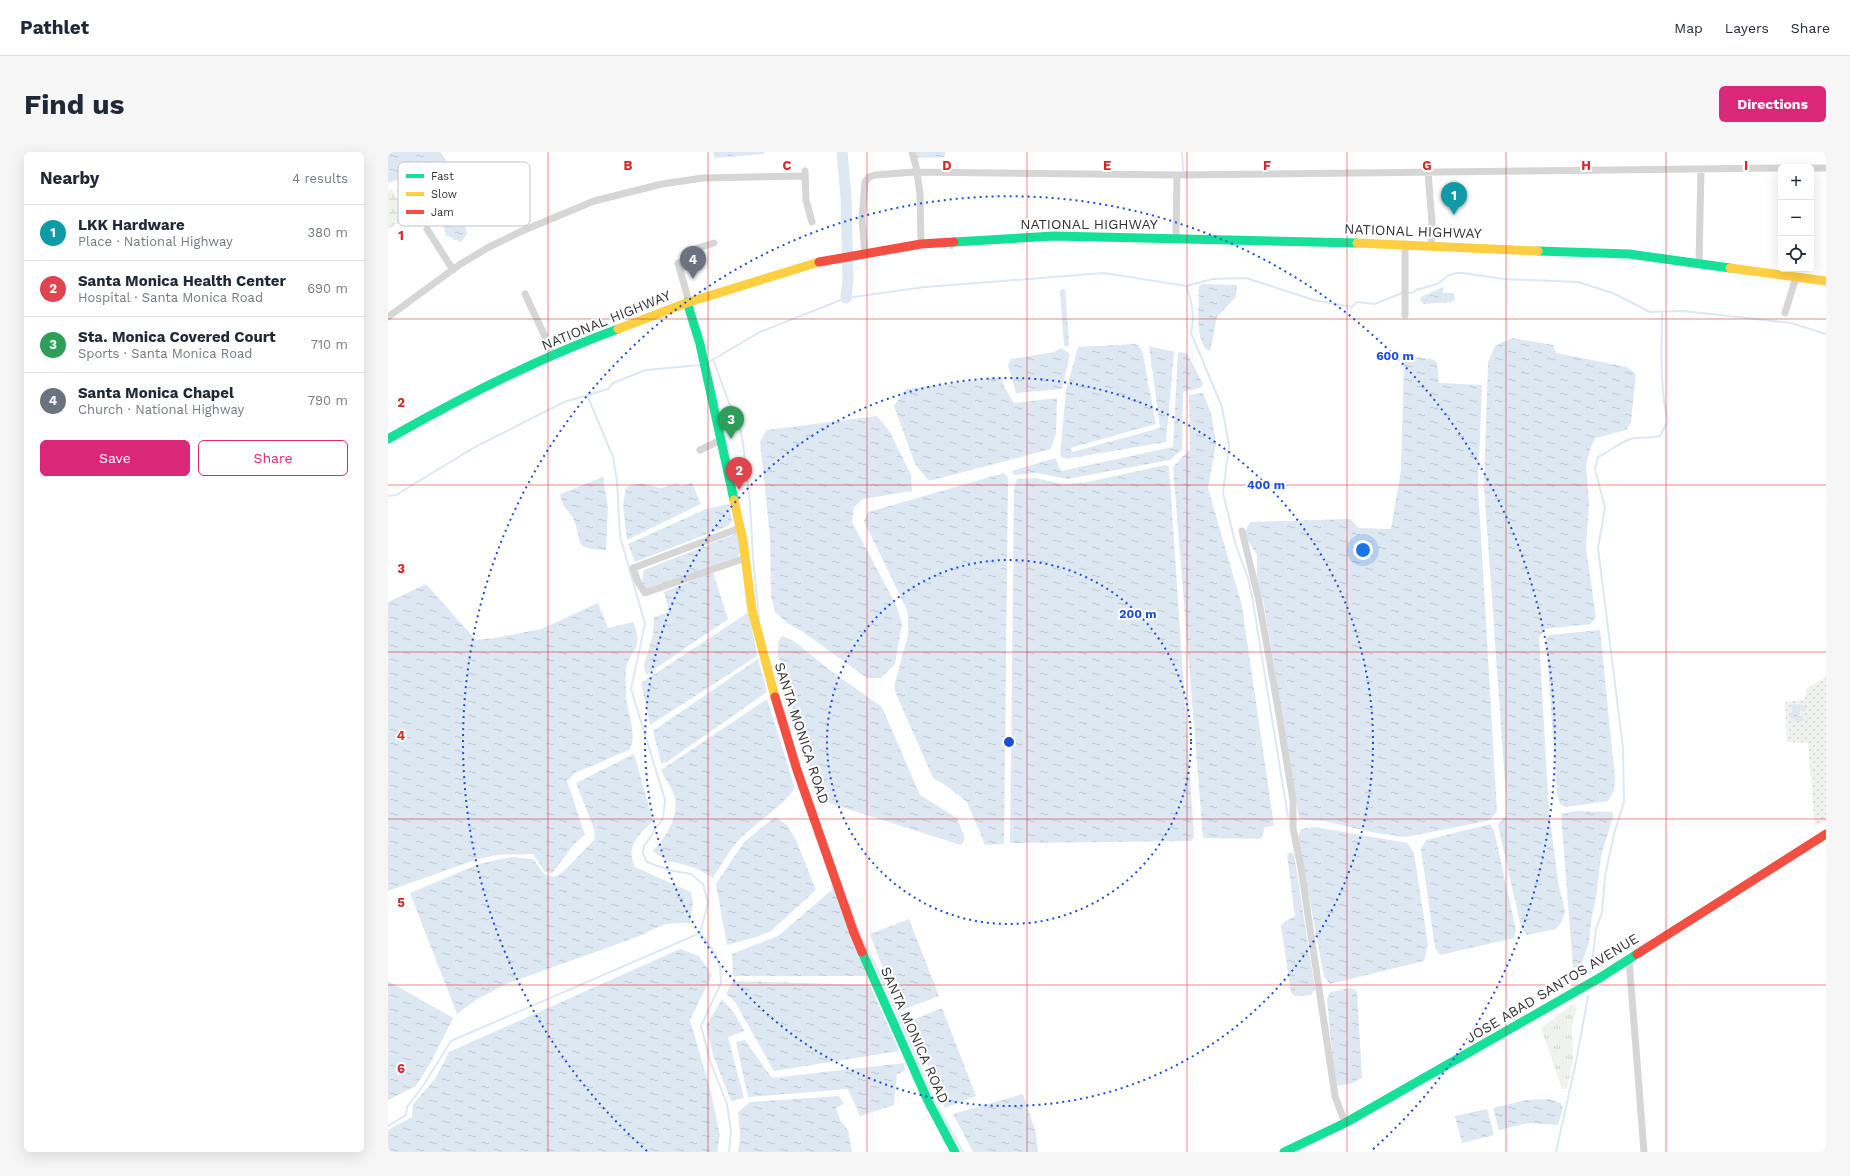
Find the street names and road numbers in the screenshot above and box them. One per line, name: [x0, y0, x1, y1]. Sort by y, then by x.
street label: NATIONAL HIGHWAY: [1020, 216, 1158, 232]
street label: NATIONAL HIGHWAY: [1344, 221, 1482, 241]
street label: NATIONAL HIGHWAY: [539, 287, 673, 353]
street label: SANTA MONICA ROAD: [772, 660, 832, 806]
street label: JOSE ABAD SANTOS AVENUE: [1463, 930, 1641, 1046]
street label: SANTA MONICA ROAD: [878, 964, 952, 1106]

